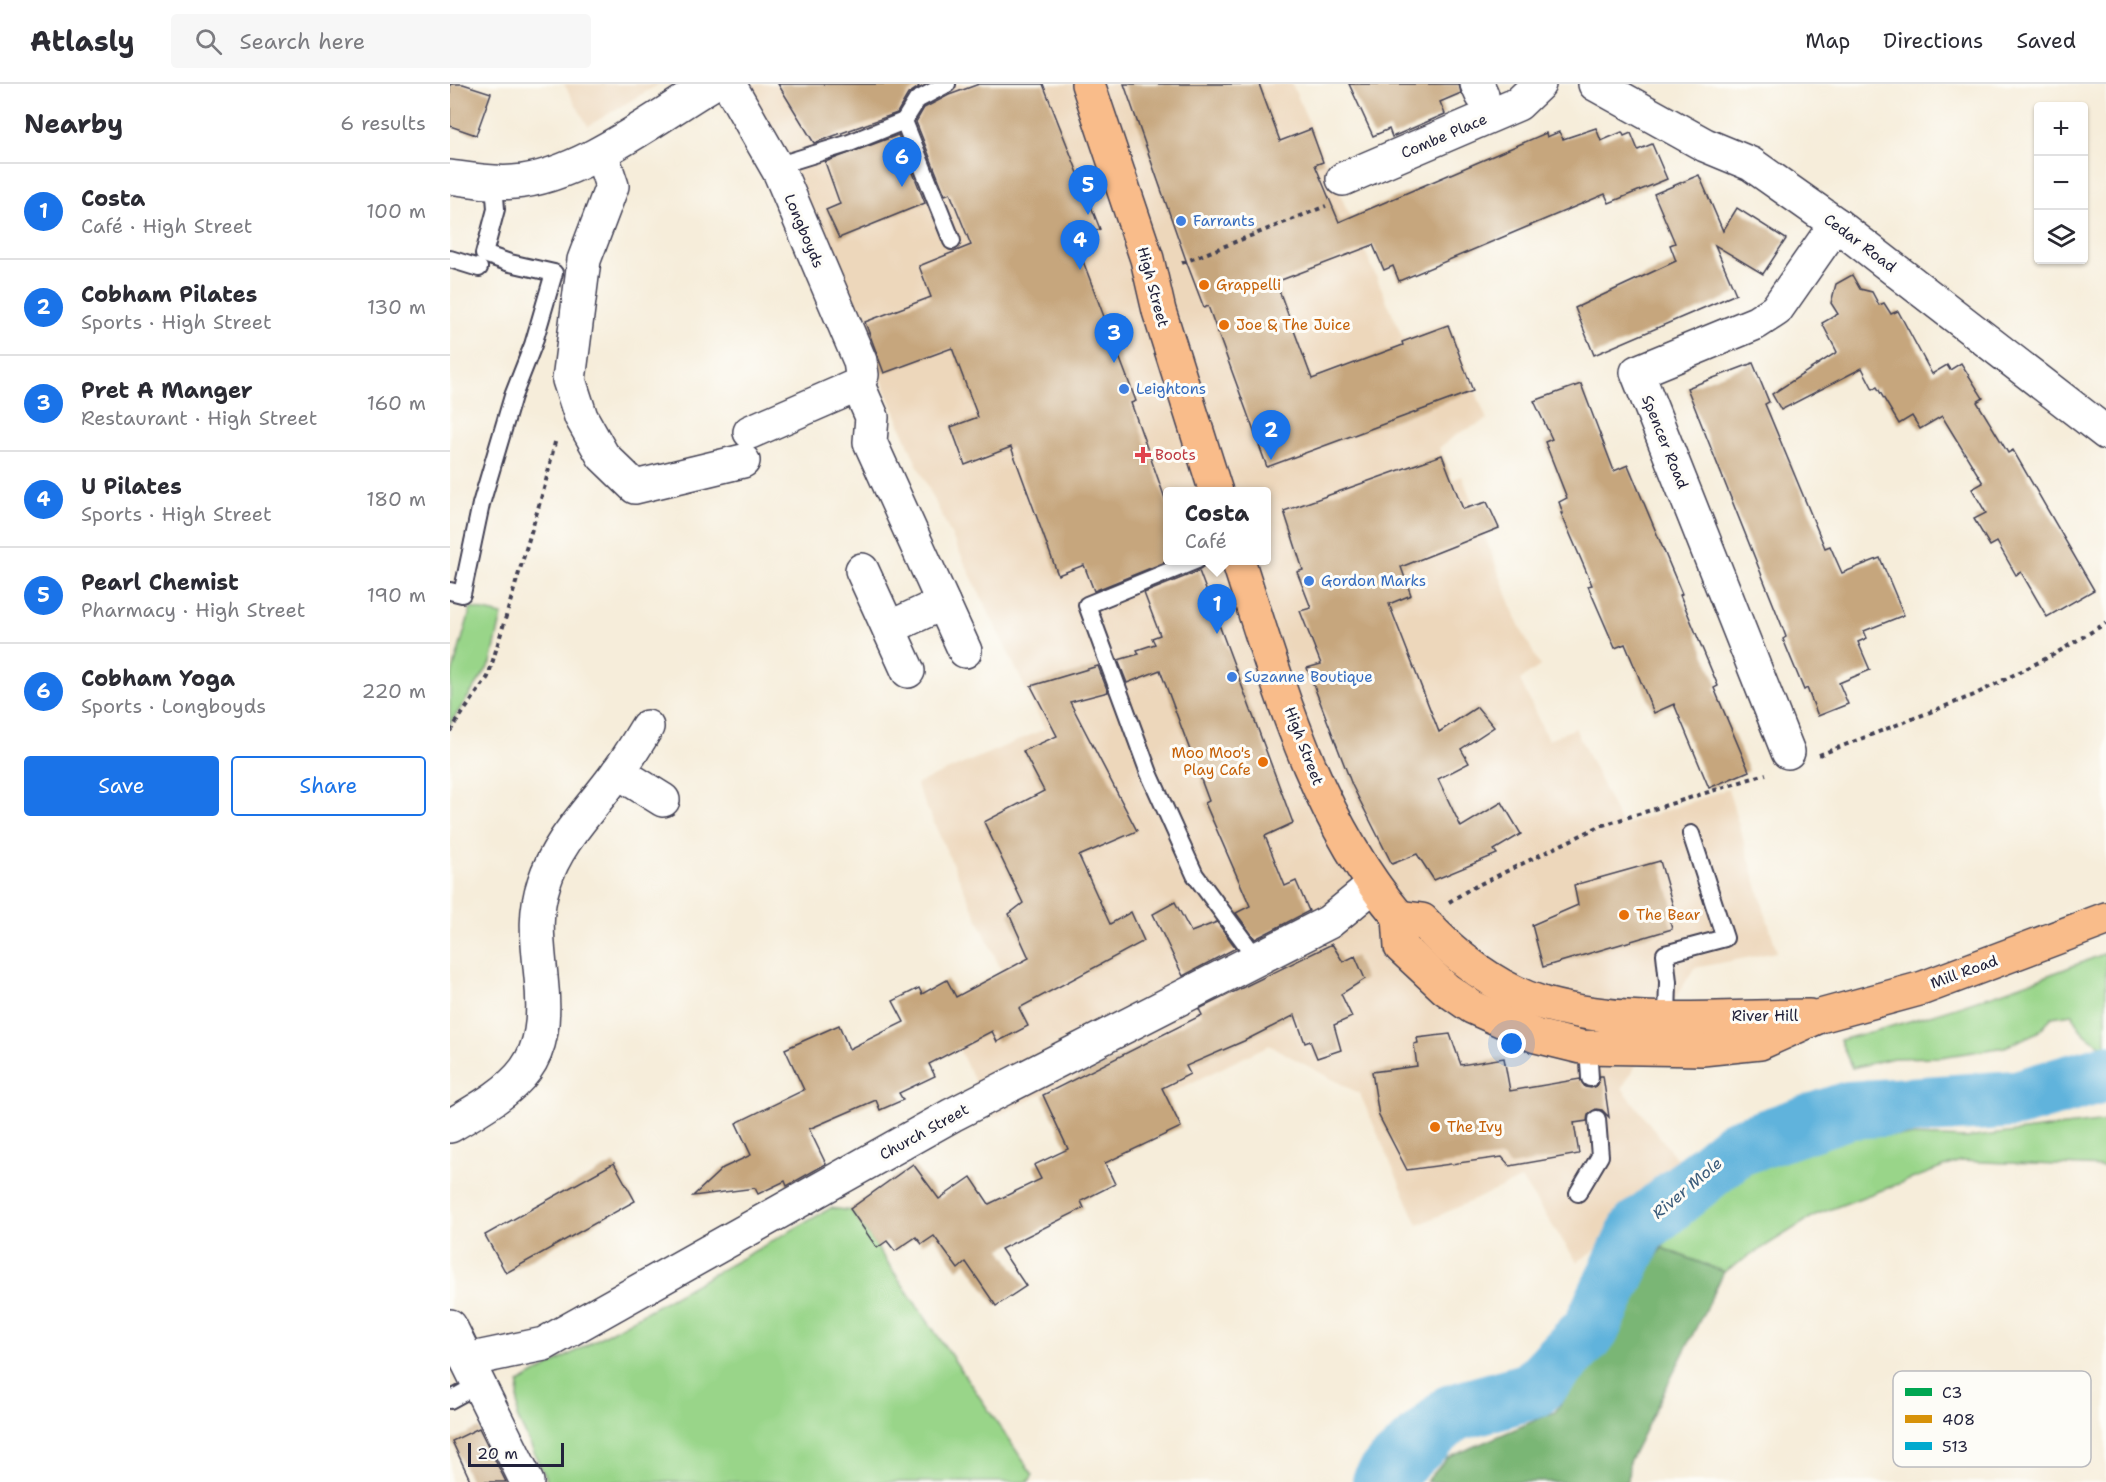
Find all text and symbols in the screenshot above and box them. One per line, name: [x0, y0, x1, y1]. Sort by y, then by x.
search box: [171, 14, 591, 68]
text: Atlasly: [30, 22, 135, 60]
icon: search: [192, 25, 225, 58]
text: Search here: [240, 27, 365, 56]
text: Map: [1805, 27, 1850, 55]
text: Directions: [1883, 27, 1983, 55]
text: Saved: [2016, 27, 2076, 55]
map controls: [2034, 102, 2088, 264]
button: +: [2034, 102, 2088, 156]
text: Nearby: [24, 106, 123, 141]
street label: Combe Place: [1398, 109, 1490, 163]
text: 6 results: [340, 110, 426, 136]
pin: 6: [882, 138, 922, 187]
button: −: [2034, 156, 2088, 210]
pin: 5: [1068, 166, 1108, 215]
text: Costa: [81, 184, 145, 213]
street label: Longboyds: [779, 191, 829, 271]
text: 1: [39, 198, 48, 224]
text: 100 m: [366, 198, 426, 224]
street label: Cedar Road: [1820, 209, 1901, 277]
button: layers: [2034, 210, 2088, 264]
place label: Farrants: [1193, 211, 1255, 231]
text: Café · High Street: [81, 213, 253, 239]
marker: Farrants: [1174, 214, 1188, 228]
pin: 4: [1060, 220, 1100, 270]
street label: High Street: [1133, 245, 1173, 329]
place label: Grappelli: [1216, 275, 1281, 295]
marker: Grappelli: [1197, 278, 1211, 292]
text: Cobham Pilates: [81, 280, 257, 309]
text: 2: [37, 294, 51, 320]
text: 130 m: [367, 294, 426, 320]
text: Sports · High Street: [81, 309, 272, 335]
pin: 3: [1094, 314, 1134, 363]
place label: Joe & The Juice: [1236, 315, 1351, 335]
marker: Joe & The Juice: [1217, 318, 1231, 332]
text: Pret A Manger: [81, 376, 253, 405]
place label: Leightons: [1136, 379, 1206, 399]
marker: Leightons: [1117, 382, 1131, 396]
text: 3: [37, 390, 51, 416]
text: 160 m: [367, 390, 426, 416]
street label: Spencer Road: [1637, 392, 1693, 492]
text: Restaurant · High Street: [81, 405, 317, 431]
pin: 2: [1252, 410, 1290, 460]
place label: Boots: [1155, 445, 1196, 465]
marker: Boots: [1136, 448, 1150, 462]
text: U Pilates: [81, 472, 182, 501]
text: 4: [37, 486, 51, 512]
text: 180 m: [366, 486, 426, 512]
popup: [1163, 487, 1271, 565]
text: Costa: [1185, 499, 1249, 528]
text: Sports · High Street: [81, 501, 272, 527]
text: Café: [1185, 528, 1227, 554]
text: Pearl Chemist: [81, 568, 239, 597]
place label: Gordon Marks: [1321, 571, 1426, 591]
marker: Gordon Marks: [1302, 574, 1316, 588]
text: 5: [37, 582, 50, 608]
text: 190 m: [367, 582, 426, 608]
pin: 1: [1198, 584, 1236, 634]
text: Pharmacy · High Street: [81, 597, 305, 623]
text: Cobham Yoga: [81, 664, 235, 693]
place label: Suzanne Boutique: [1244, 667, 1373, 687]
marker: Suzanne Boutique: [1225, 670, 1239, 684]
text: 6: [37, 678, 51, 704]
text: 220 m: [362, 678, 426, 704]
text: Sports · Longboyds: [81, 693, 266, 719]
street label: High Street: [1280, 704, 1328, 788]
place label: Moo Moo's Play Cafe: [1171, 743, 1251, 780]
marker: Moo Moo's Play Cafe: [1256, 755, 1270, 769]
button: Save: [24, 756, 219, 816]
button: Share: [231, 756, 426, 816]
place label: The Bear: [1636, 905, 1701, 925]
marker: The Bear: [1617, 908, 1631, 922]
street label: Mill Road: [1928, 950, 2001, 993]
street label: River Hill: [1732, 1006, 1799, 1026]
your location: [1497, 1029, 1526, 1058]
street label: Church Street: [876, 1099, 972, 1165]
place label: The Ivy: [1447, 1117, 1503, 1137]
marker: The Ivy: [1428, 1120, 1442, 1134]
water label: River Mole: [1648, 1153, 1726, 1223]
legend: [1893, 1371, 2091, 1467]
text: C3: [1942, 1382, 1962, 1403]
text: 408: [1942, 1409, 1975, 1430]
text: 513: [1942, 1436, 1968, 1457]
scale bar: [468, 1440, 564, 1468]
text: 20 m: [477, 1443, 518, 1464]

